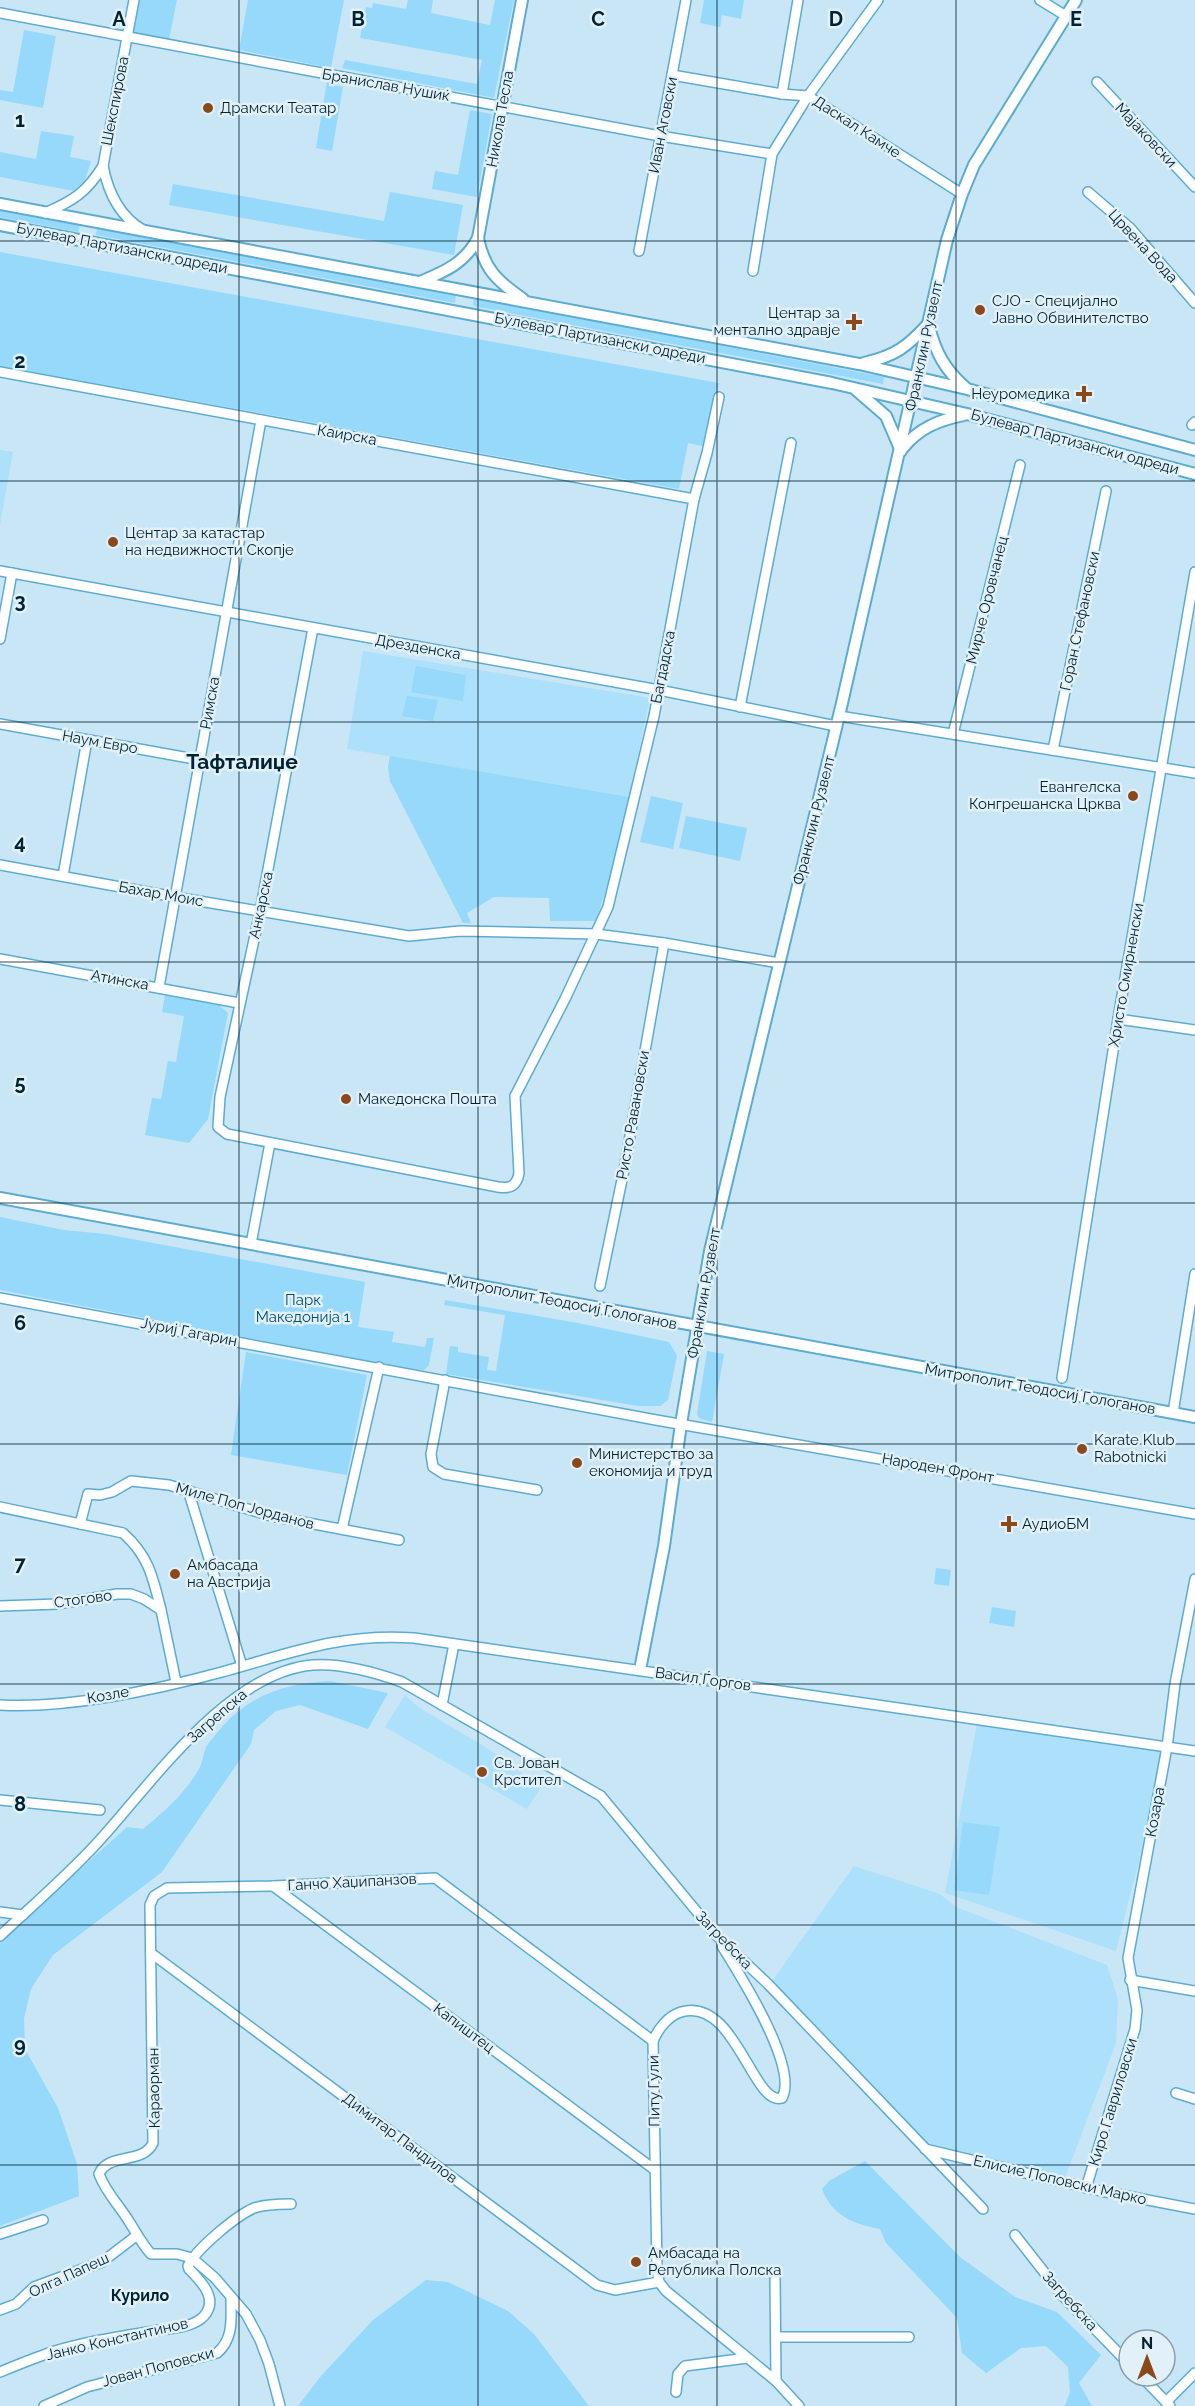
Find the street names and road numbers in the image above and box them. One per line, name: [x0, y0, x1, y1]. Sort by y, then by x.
street label: Шекспирова: [98, 55, 132, 147]
street label: Бранислав Нушиќ: [321, 65, 452, 105]
street label: Никола Тесла: [483, 69, 517, 169]
street label: Иван Аговски: [645, 75, 681, 175]
street label: Даскал Камче: [810, 92, 904, 162]
street label: Мајаковски: [1111, 99, 1181, 171]
street label: Црвена Вода: [1104, 206, 1182, 286]
street label: Булевар Партизански одреди: [15, 219, 229, 277]
street label: Франклин Рузвелт: [901, 279, 947, 413]
street label: Булевар Партизански одреди: [493, 309, 707, 367]
street label: Булевар Партизански одреди: [969, 406, 1181, 478]
street label: Каирска: [316, 421, 378, 449]
street label: Мирче Оровчанец: [962, 534, 1012, 666]
street label: Горан Стефановски: [1056, 550, 1104, 692]
street label: Багдадска: [647, 629, 679, 705]
street label: Дрезденска: [374, 631, 462, 663]
street label: Римска: [197, 675, 223, 731]
street label: Наум Евро: [61, 726, 139, 758]
street label: Франклин Рузвелт: [789, 753, 839, 887]
street label: Анкарска: [245, 870, 277, 940]
street label: Бахар Моис: [117, 878, 205, 910]
street label: Христо Смирненски: [1104, 902, 1148, 1048]
street label: Атинска: [90, 966, 150, 994]
street label: Ристо Равановски: [613, 1049, 653, 1181]
street label: Франклин Рузвелт: [684, 1226, 724, 1360]
street label: Митрополит Теодосиј Гологанов: [445, 1271, 679, 1333]
street label: Јуриј Гагарин: [139, 1314, 239, 1350]
street label: Митрополит Теодосиј Гологанов: [923, 1360, 1157, 1418]
street label: Народен Фронт: [880, 1449, 996, 1487]
street label: Миле Поп Јорданов: [174, 1479, 316, 1533]
street label: Стогово: [53, 1586, 113, 1612]
street label: Васил Ѓоргов: [654, 1663, 752, 1695]
street label: Козле: [86, 1682, 131, 1708]
street label: Загрепска: [183, 1685, 251, 1747]
street label: Козара: [1142, 1786, 1168, 1838]
street label: Ганчо Хаџипанзов: [287, 1870, 417, 1894]
street label: Загребска: [692, 1907, 756, 1973]
street label: Капиштец: [430, 1999, 498, 2057]
street label: Киро Гавриловски: [1085, 2036, 1141, 2168]
street label: Караорман: [144, 2047, 164, 2129]
street label: Питу Гули: [644, 2055, 664, 2127]
street label: Димитар Пандилов: [339, 2089, 461, 2187]
street label: Елисие Поповски Марко: [972, 2151, 1148, 2209]
street label: Олга Папеш: [26, 2249, 112, 2301]
street label: Загребска: [1039, 2268, 1101, 2334]
street label: Јанко Константинов: [44, 2314, 190, 2364]
street label: Јован Поповски: [100, 2343, 216, 2391]

